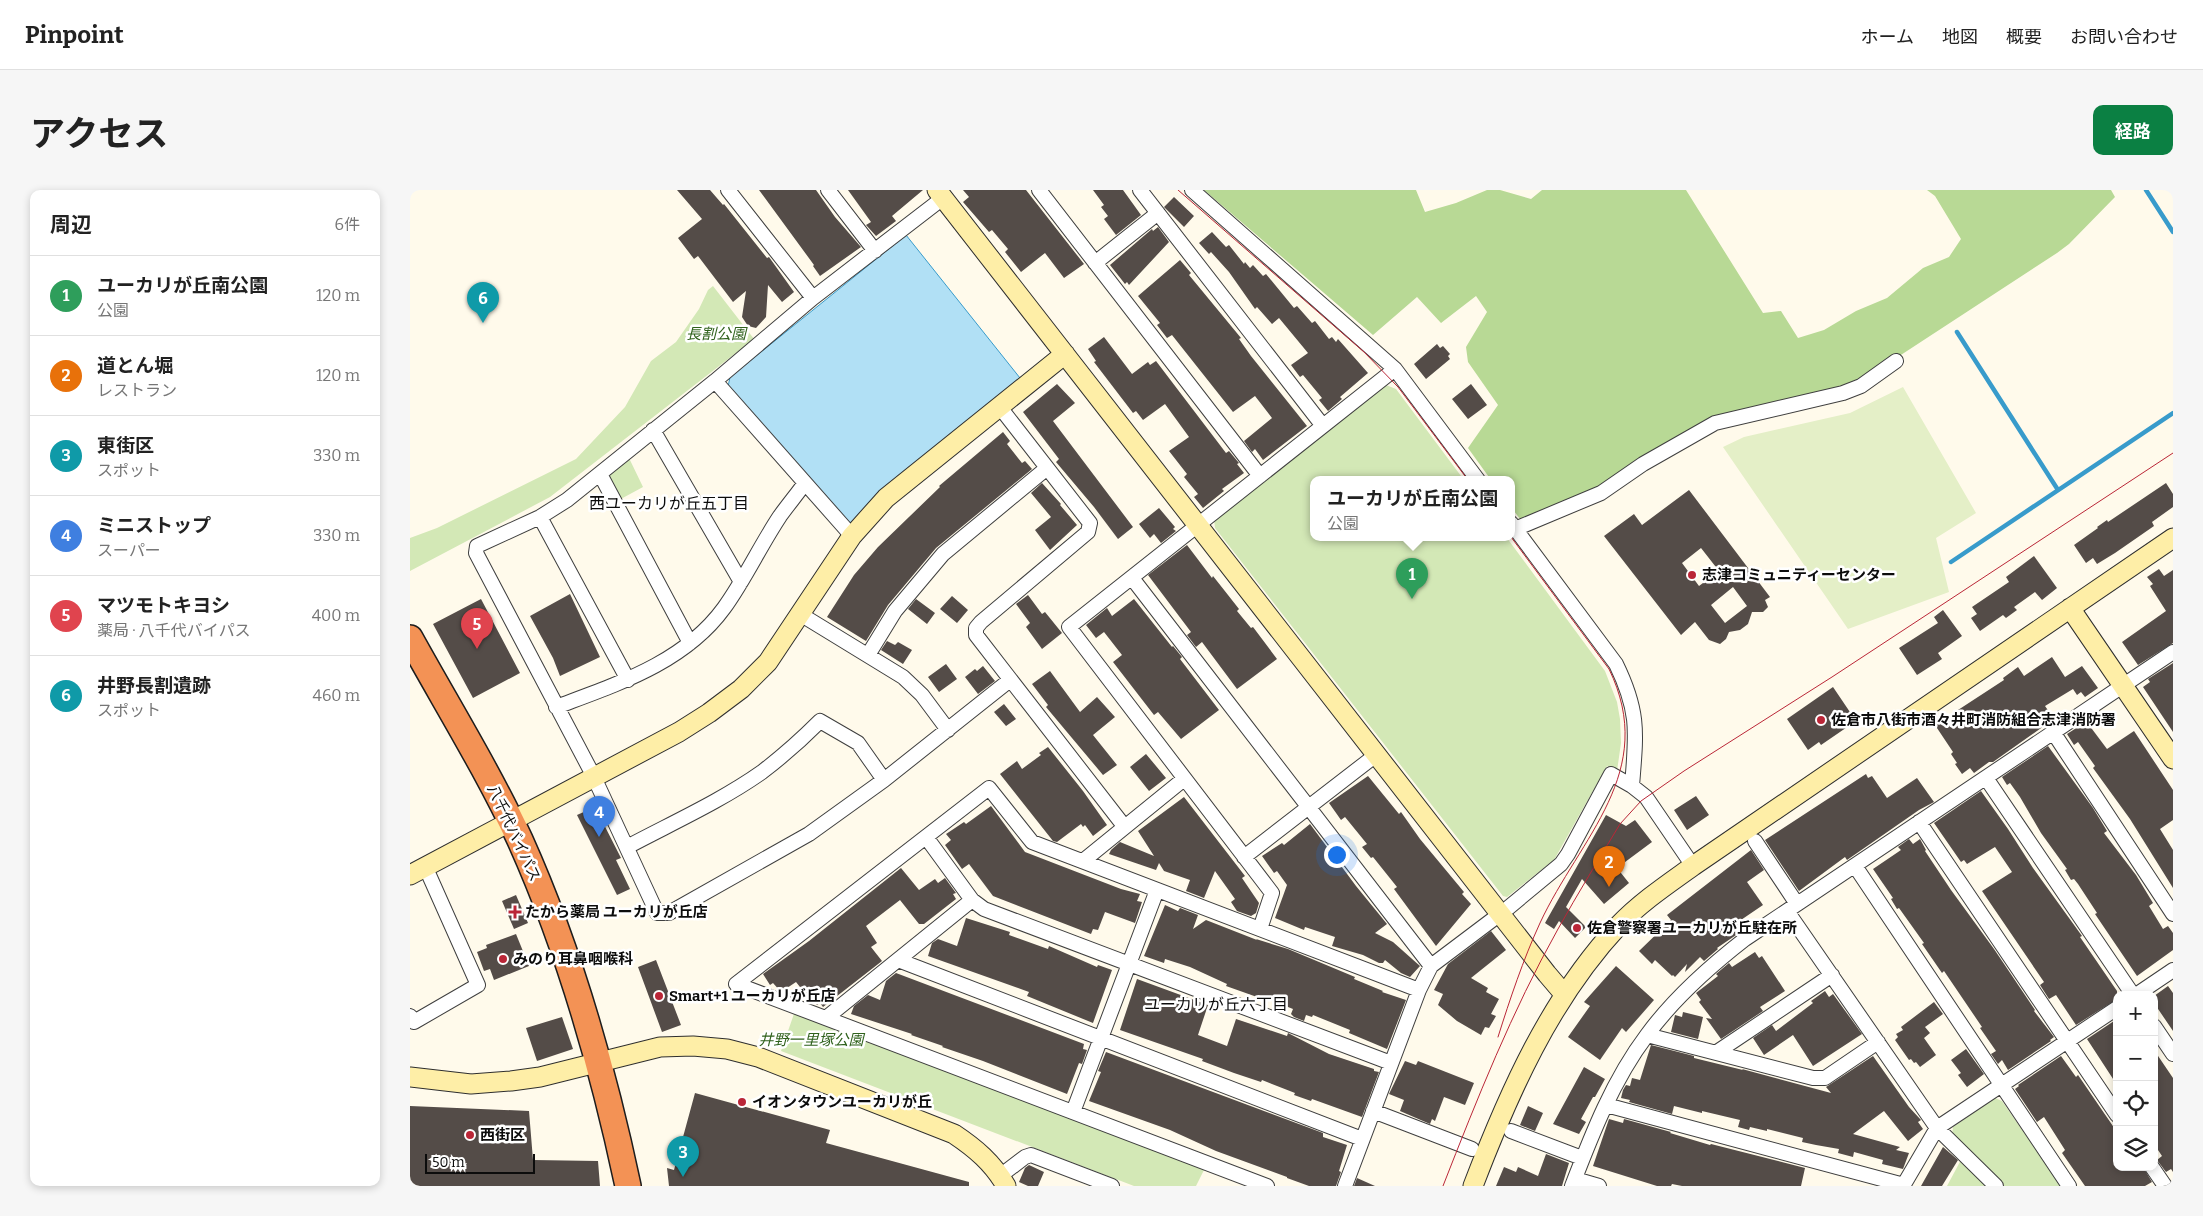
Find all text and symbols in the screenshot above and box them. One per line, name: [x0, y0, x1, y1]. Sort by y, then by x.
text: Pinpoint: [25, 21, 124, 49]
text: ホーム: [1861, 26, 1914, 48]
text: 地図: [1942, 26, 1978, 48]
text: 概要: [2006, 26, 2042, 48]
text: お問い合わせ: [2070, 26, 2178, 48]
button: 経路: [2093, 105, 2173, 155]
text: アクセス: [30, 113, 168, 155]
text: 周辺: [50, 212, 92, 238]
text: 6件: [335, 215, 360, 234]
text: ユーカリが丘南公園: [97, 274, 268, 297]
pin: 6: [467, 282, 499, 323]
text: 1: [63, 286, 69, 305]
text: 120 m: [316, 286, 360, 305]
text: 公園: [97, 301, 129, 320]
park label: 長割公園: [686, 325, 748, 343]
text: 道とん堀: [97, 354, 173, 377]
text: 2: [61, 366, 71, 385]
text: 120 m: [316, 366, 360, 385]
text: レストラン: [97, 381, 177, 400]
text: 東街区: [97, 434, 154, 457]
text: 3: [61, 446, 71, 465]
text: 330 m: [313, 446, 360, 465]
text: スポット: [97, 461, 161, 480]
popup: [1310, 476, 1515, 541]
text: ユーカリが丘南公園: [1327, 487, 1498, 510]
district label: 西ユーカリが丘五丁目: [589, 494, 749, 513]
text: ミニストップ: [97, 514, 211, 537]
text: 公園: [1327, 514, 1359, 533]
text: 4: [61, 526, 71, 545]
text: 330 m: [313, 526, 360, 545]
text: スーパー: [97, 541, 161, 560]
pin: 1: [1396, 558, 1428, 599]
place label: 志津コミュニティーセンター: [1702, 566, 1896, 584]
marker: 志津コミュニティーセンター: [1686, 569, 1698, 581]
text: マツモトキヨシ: [97, 594, 230, 617]
text: 5: [62, 606, 70, 625]
text: 400 m: [312, 606, 360, 625]
pin: 5: [461, 608, 493, 649]
text: 薬局 · 八千代バイパス: [97, 621, 250, 640]
text: 井野長割遺跡: [97, 674, 211, 697]
text: 6: [61, 686, 71, 705]
text: 460 m: [313, 686, 360, 705]
text: スポット: [97, 701, 161, 720]
place label: 佐倉市八街市酒々井町消防組合志津消防署: [1831, 711, 2116, 729]
marker: 佐倉市八街市酒々井町消防組合志津消防署: [1815, 714, 1827, 726]
street label: 八千代バイパス: [484, 782, 544, 884]
pin: 4: [583, 796, 615, 837]
your location: [1324, 842, 1350, 868]
pin: 2: [1593, 846, 1625, 887]
place label: たから薬局 ユーカリが丘店: [525, 903, 708, 921]
marker: たから薬局 ユーカリが丘店: [509, 906, 521, 918]
place label: 佐倉警察署ユーカリが丘駐在所: [1587, 919, 1797, 937]
marker: 佐倉警察署ユーカリが丘駐在所: [1571, 922, 1583, 934]
place label: みのり耳鼻咽喉科: [513, 950, 633, 968]
marker: みのり耳鼻咽喉科: [497, 953, 509, 965]
place label: Smart+1 ユーカリが丘店: [669, 987, 836, 1005]
marker: Smart+1 ユーカリが丘店: [653, 990, 665, 1002]
map controls: [2113, 991, 2158, 1171]
button: +: [2113, 991, 2158, 1036]
district label: ユーカリが丘六丁目: [1144, 995, 1288, 1014]
park label: 井野一里塚公園: [758, 1031, 865, 1049]
button: −: [2113, 1036, 2158, 1081]
button: locate: [2113, 1081, 2158, 1126]
place label: イオンタウンユーカリが丘: [752, 1093, 932, 1111]
marker: イオンタウンユーカリが丘: [736, 1096, 748, 1108]
place label: 西街区: [480, 1126, 525, 1144]
button: layers: [2113, 1126, 2158, 1171]
marker: 西街区: [464, 1129, 476, 1141]
pin: 3: [667, 1136, 699, 1177]
scale bar: [425, 1151, 535, 1174]
text: 50 m: [432, 1154, 465, 1171]

